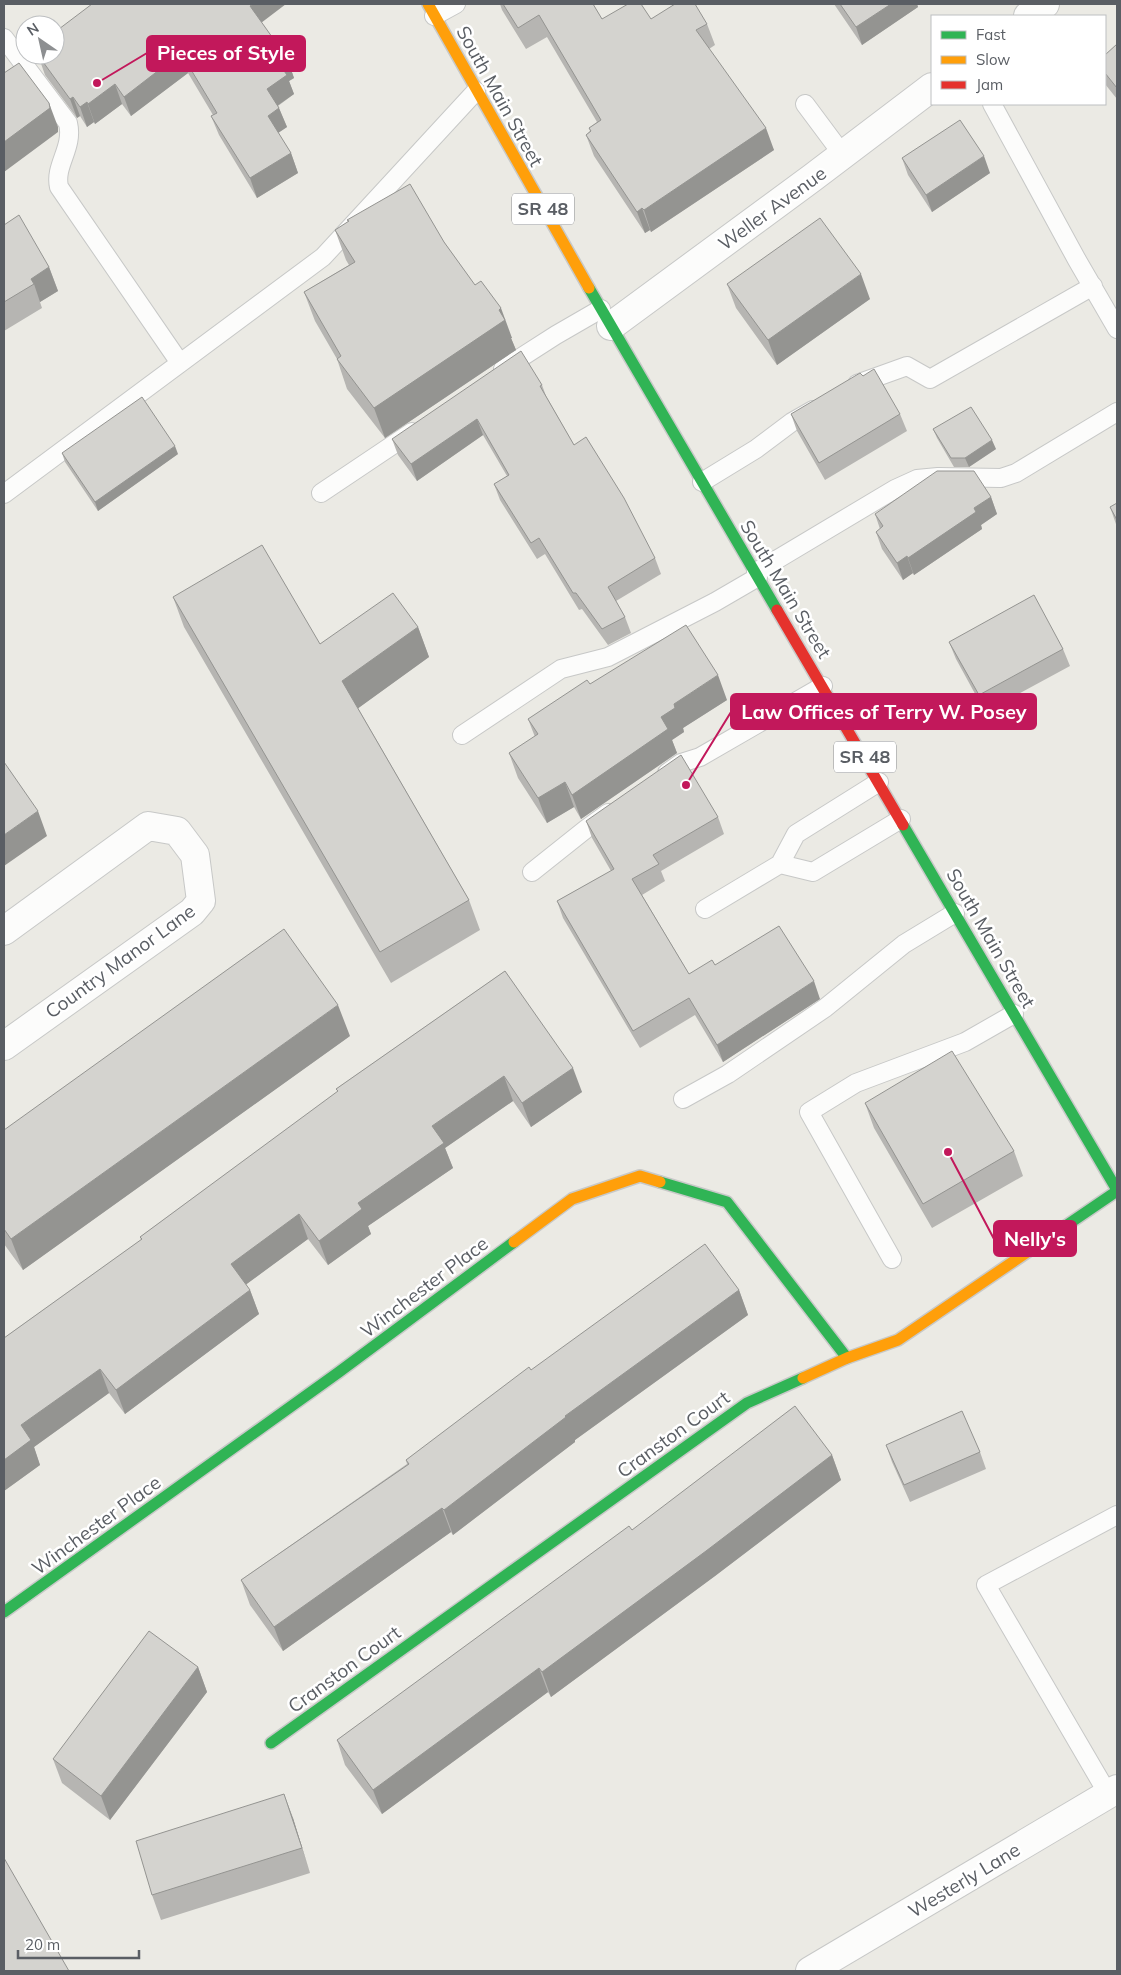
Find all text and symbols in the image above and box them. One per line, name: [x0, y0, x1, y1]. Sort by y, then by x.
north arrow: [15, 15, 65, 65]
legend: [931, 15, 1106, 105]
text: N: [23, 19, 42, 40]
street label: South Main Street: [451, 21, 549, 171]
text: Fast: [976, 25, 1006, 44]
callout: Pieces of Style: [147, 36, 305, 71]
text: Pieces of Style: [157, 40, 295, 65]
text: Slow: [976, 50, 1010, 69]
text: Jam: [976, 75, 1003, 94]
street label: Weller Avenue: [713, 161, 831, 255]
road number: SR 48: [512, 193, 574, 224]
street label: South Main Street: [735, 515, 837, 663]
callout: Law Offices of Terry W. Posey: [731, 694, 1036, 729]
text: Law Offices of Terry W. Posey: [741, 699, 1027, 724]
road number: SR 48: [834, 742, 896, 772]
street label: South Main Street: [941, 864, 1041, 1012]
street label: Country Manor Lane: [40, 899, 200, 1023]
callout: Nelly's: [994, 1221, 1076, 1256]
text: Nelly's: [1004, 1226, 1066, 1251]
street label: Winchester Place: [355, 1231, 493, 1343]
street label: Cranston Court: [612, 1385, 734, 1483]
street label: Winchester Place: [27, 1470, 165, 1580]
street label: Cranston Court: [283, 1620, 405, 1718]
street label: Westerly Lane: [904, 1837, 1024, 1923]
scale bar: [18, 1928, 139, 1960]
text: 20 m: [25, 1935, 60, 1954]

